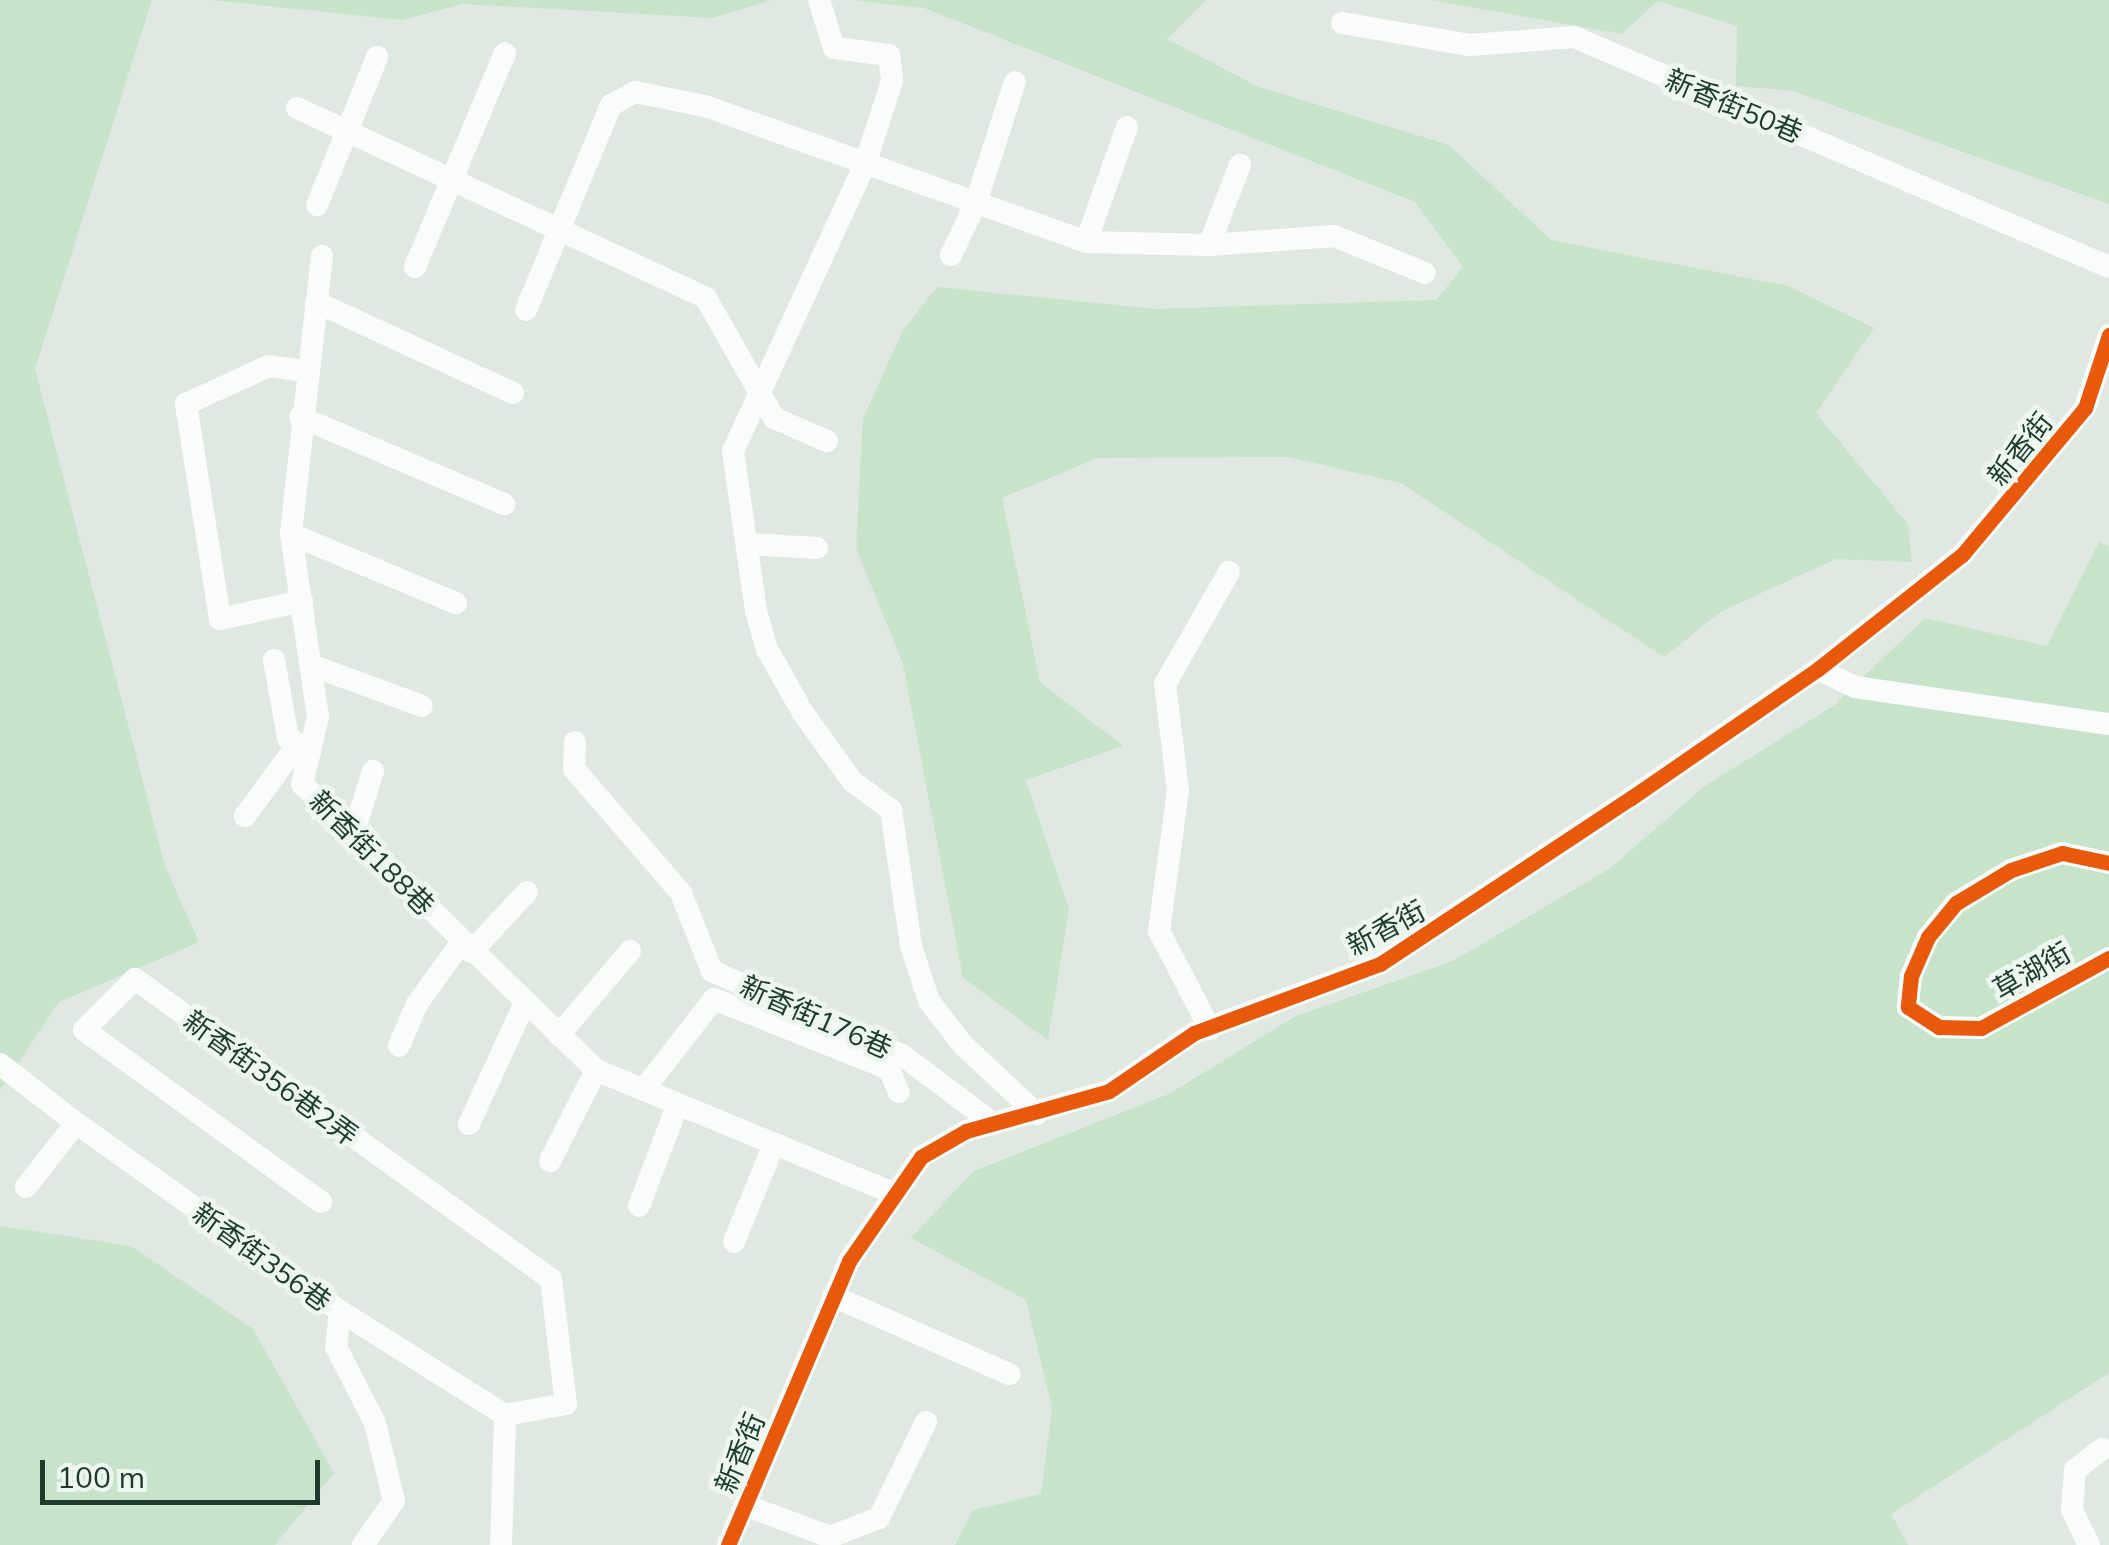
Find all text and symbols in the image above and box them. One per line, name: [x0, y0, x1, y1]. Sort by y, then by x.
street label: 新香街50巷: [1660, 62, 1808, 150]
street label: 新香街: [1981, 406, 2059, 492]
street label: 新香街188巷: [303, 784, 441, 922]
street label: 新香街: [1341, 893, 1431, 963]
street label: 草湖街: [1987, 935, 2077, 1007]
street label: 新香街176巷: [735, 969, 897, 1065]
street label: 新香街356巷2弄: [177, 1004, 365, 1152]
street label: 新香街356巷: [186, 1196, 338, 1318]
street label: 新香街: [708, 1408, 772, 1498]
scale bar: [45, 1440, 325, 1502]
text: 100 m: [57, 1458, 145, 1496]

